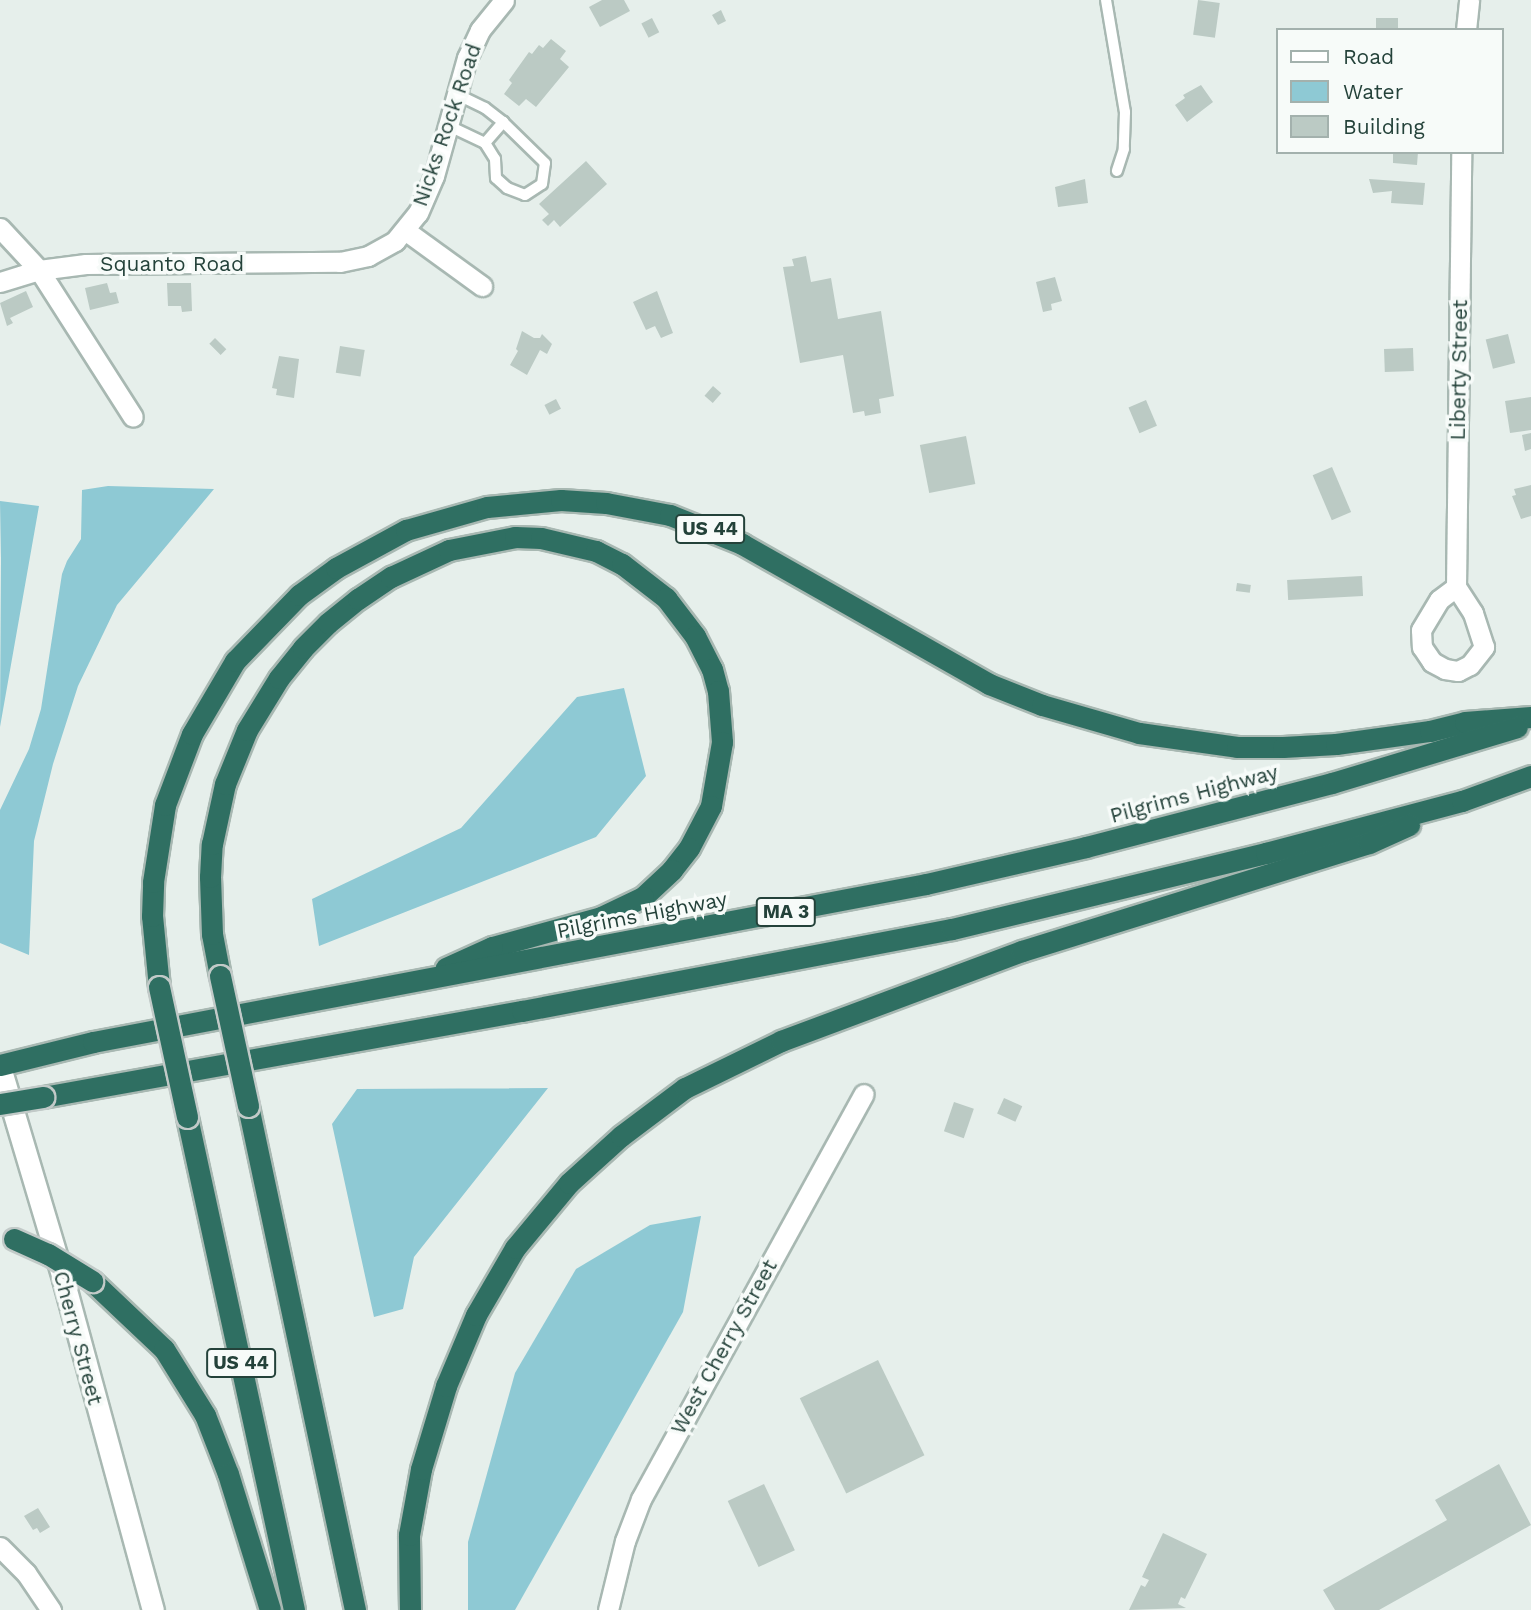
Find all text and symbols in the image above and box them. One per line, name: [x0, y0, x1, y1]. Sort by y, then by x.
legend: [1276, 28, 1503, 154]
street label: Nicks Rock Road: [407, 40, 487, 210]
text: Road: [1343, 44, 1394, 69]
text: Water: [1343, 79, 1403, 104]
text: Building: [1343, 114, 1425, 139]
street label: Squanto Road: [100, 251, 244, 277]
street label: Liberty Street: [1445, 299, 1473, 441]
road number: US 44: [675, 514, 745, 544]
street label: Pilgrims Highway: [1107, 759, 1281, 829]
street label: Pilgrims Highway: [555, 886, 729, 944]
road number: MA 3: [754, 896, 818, 928]
street label: West Cherry Street: [665, 1255, 783, 1439]
street label: Cherry Street: [48, 1268, 108, 1408]
road number: US 44: [206, 1348, 276, 1378]

